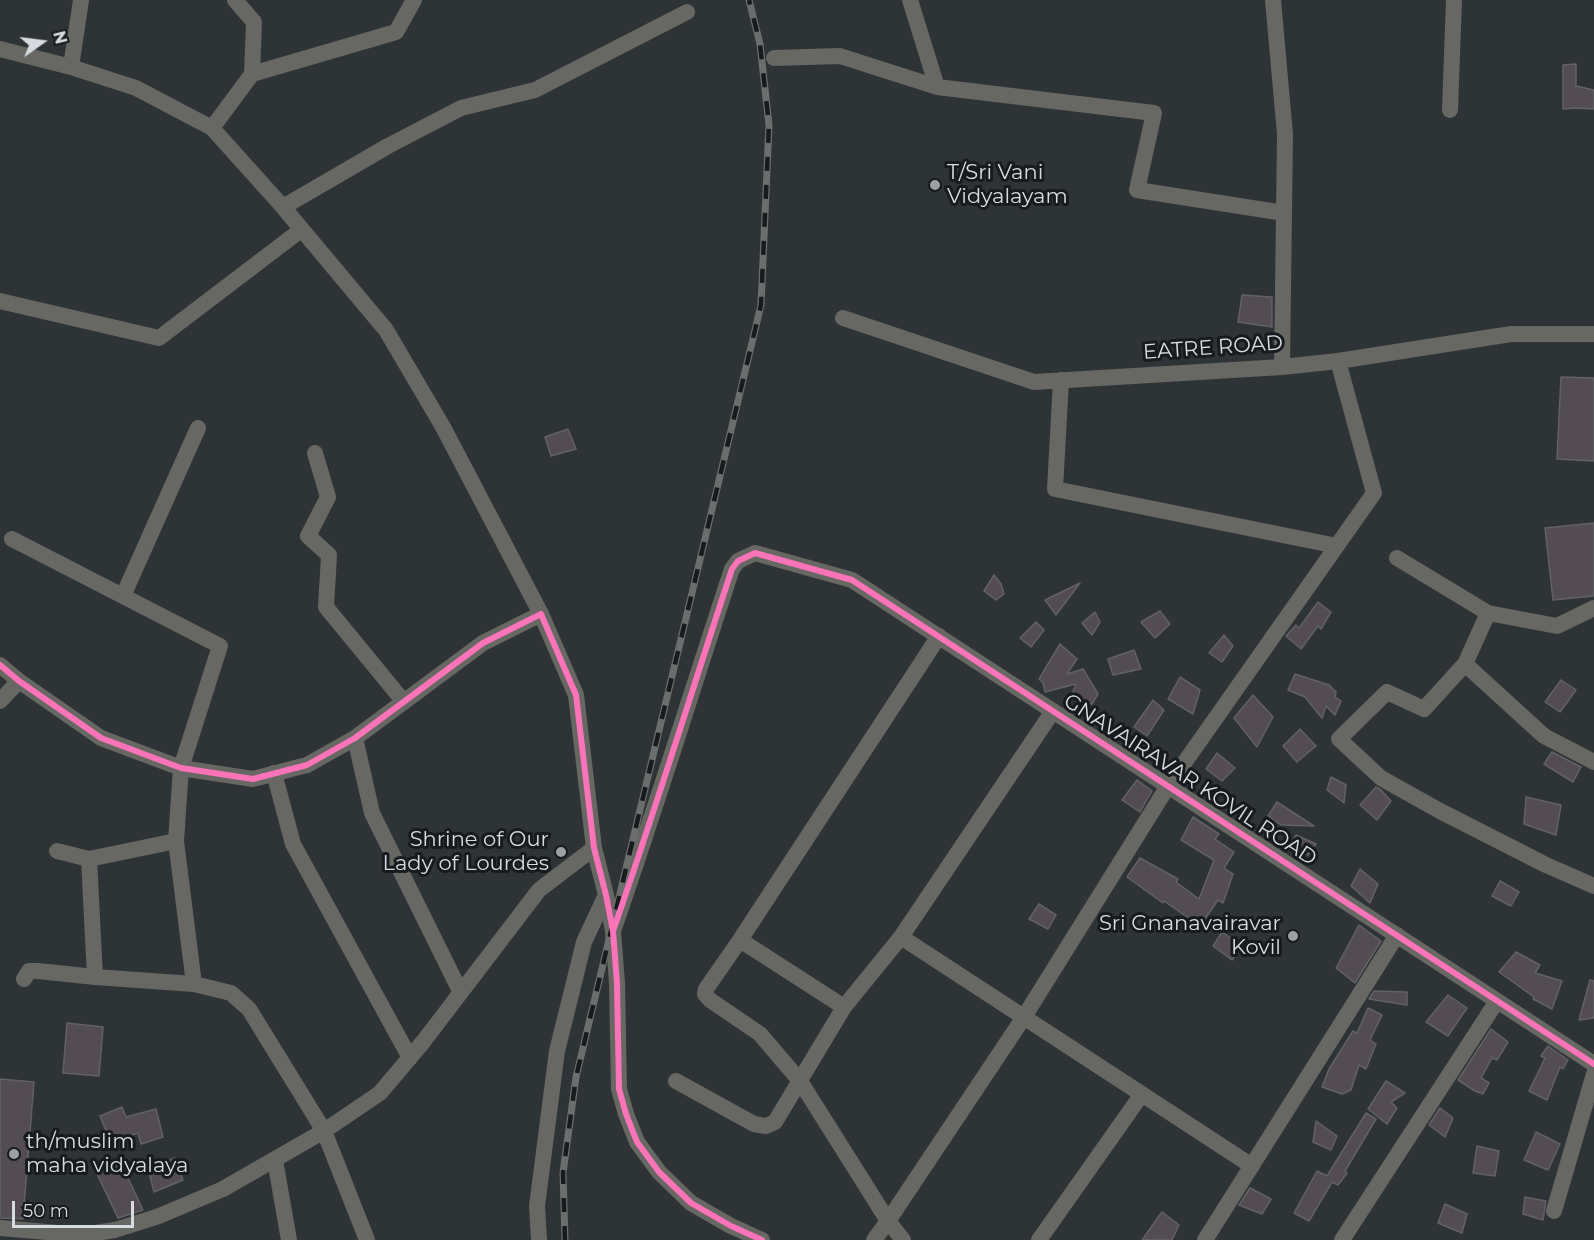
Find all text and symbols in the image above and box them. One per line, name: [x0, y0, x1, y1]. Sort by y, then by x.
north arrow: [12, 12, 72, 72]
text: N: [49, 29, 71, 46]
place label: T/Sri Vani Vidyalayam: [947, 160, 1068, 210]
marker: T/Sri Vani Vidyalayam: [928, 178, 942, 192]
street label: EATRE ROAD: [1142, 331, 1284, 365]
street label: GNAVAIRAVAR KOVIL ROAD: [1059, 689, 1321, 871]
place label: Shrine of Our Lady of Lourdes: [383, 827, 549, 877]
marker: Shrine of Our Lady of Lourdes: [554, 845, 568, 859]
place label: Sri Gnanavairavar Kovil: [1099, 911, 1281, 961]
marker: Sri Gnanavairavar Kovil: [1286, 929, 1300, 943]
place label: th/muslim maha vidyalaya: [26, 1129, 188, 1179]
marker: th/muslim maha vidyalaya: [7, 1147, 21, 1161]
scale bar: [15, 1189, 136, 1227]
text: 50 m: [23, 1200, 69, 1222]

